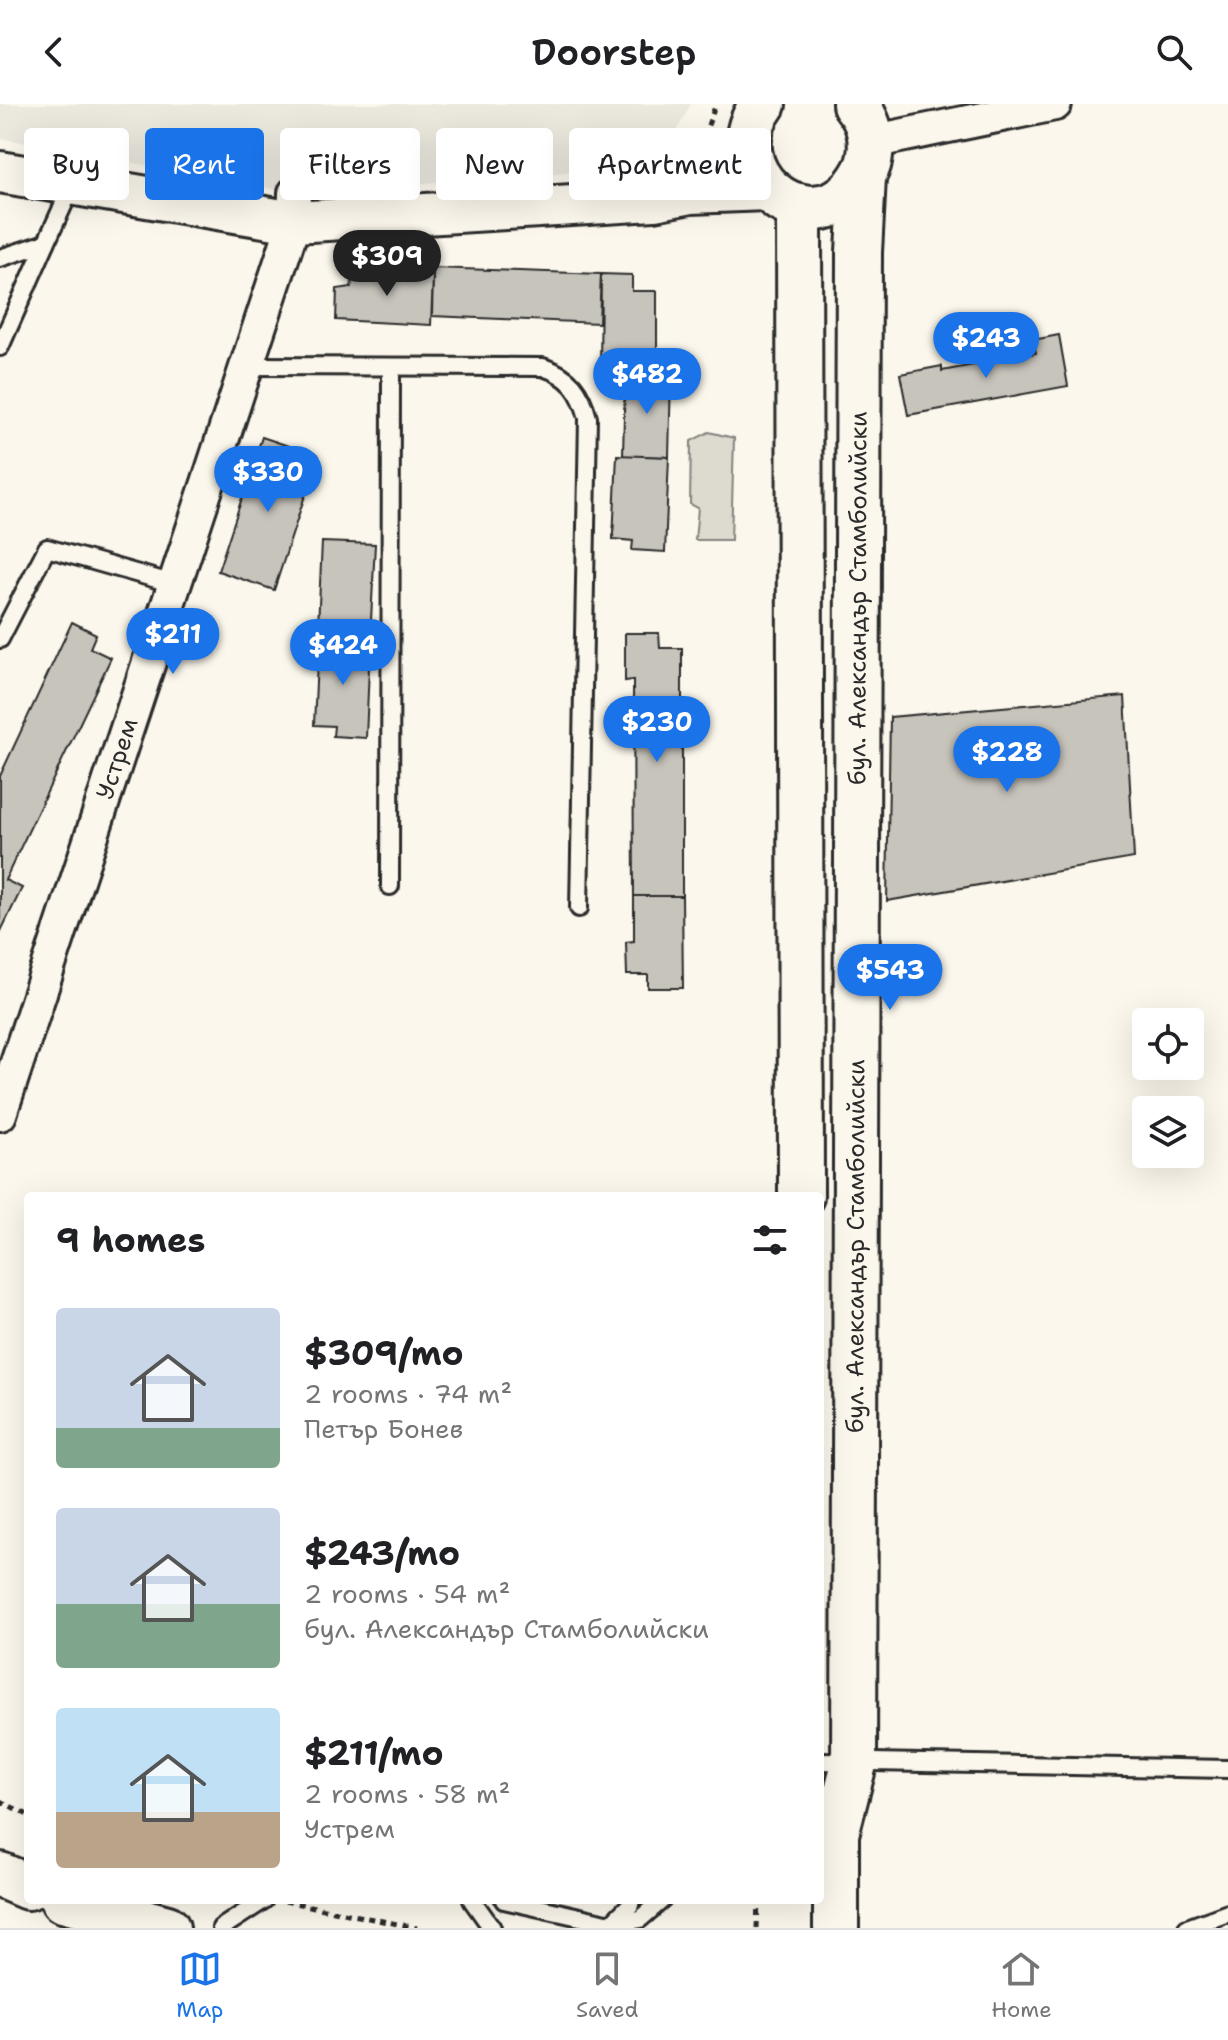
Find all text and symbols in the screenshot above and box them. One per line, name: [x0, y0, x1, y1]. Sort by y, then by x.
text: Doorstep: [532, 28, 696, 77]
icon: back: [32, 30, 76, 74]
icon: search: [1152, 30, 1196, 74]
chip: Buy: [24, 128, 129, 200]
chip: Rent: [145, 128, 264, 200]
chip: Filters: [280, 128, 420, 200]
chip: New: [436, 128, 553, 200]
chip: Apartment: [569, 128, 771, 200]
pin: $309: [340, 230, 434, 298]
text: $309: [351, 238, 423, 273]
pin: $243: [939, 312, 1033, 380]
text: $243: [951, 320, 1021, 355]
pin: $482: [600, 348, 694, 416]
text: $482: [611, 356, 683, 391]
street label: бул. Александър Стамболийски: [841, 411, 874, 785]
pin: $330: [221, 446, 315, 514]
text: $330: [232, 454, 304, 489]
pin: $211: [126, 608, 220, 676]
text: $211: [144, 616, 202, 651]
pin: $424: [296, 619, 390, 687]
text: $424: [308, 627, 378, 662]
pin: $230: [610, 696, 704, 764]
text: $230: [621, 704, 693, 739]
street label: Устрем: [89, 714, 145, 804]
pin: $228: [960, 726, 1054, 794]
text: $228: [971, 734, 1043, 769]
pin: $543: [843, 944, 937, 1012]
text: $543: [855, 952, 925, 987]
map controls: [1132, 1008, 1204, 1168]
button: locate: [1132, 1008, 1204, 1080]
street label: бул. Александър Стамболийски: [839, 1059, 872, 1433]
button: layers: [1132, 1096, 1204, 1168]
text: 9 homes: [56, 1217, 205, 1263]
icon: filters: [748, 1218, 792, 1262]
text: $309/mo: [304, 1330, 464, 1376]
icon: home: [120, 1340, 216, 1436]
text: 2 rooms · 74 m²: [304, 1376, 512, 1411]
text: Петър Бонев: [304, 1411, 463, 1446]
text: $243/mo: [304, 1530, 460, 1576]
icon: home: [120, 1540, 216, 1636]
text: 2 rooms · 54 m²: [304, 1576, 510, 1611]
text: бул. Александър Стамболийски: [304, 1611, 709, 1646]
text: $211/mo: [304, 1730, 444, 1776]
icon: home: [120, 1740, 216, 1836]
text: 2 rooms · 58 m²: [304, 1776, 510, 1811]
text: Устрем: [304, 1811, 395, 1846]
tab: Map: [176, 1947, 223, 2024]
tab: Saved: [576, 1947, 639, 2024]
tab: Home: [991, 1947, 1052, 2024]

